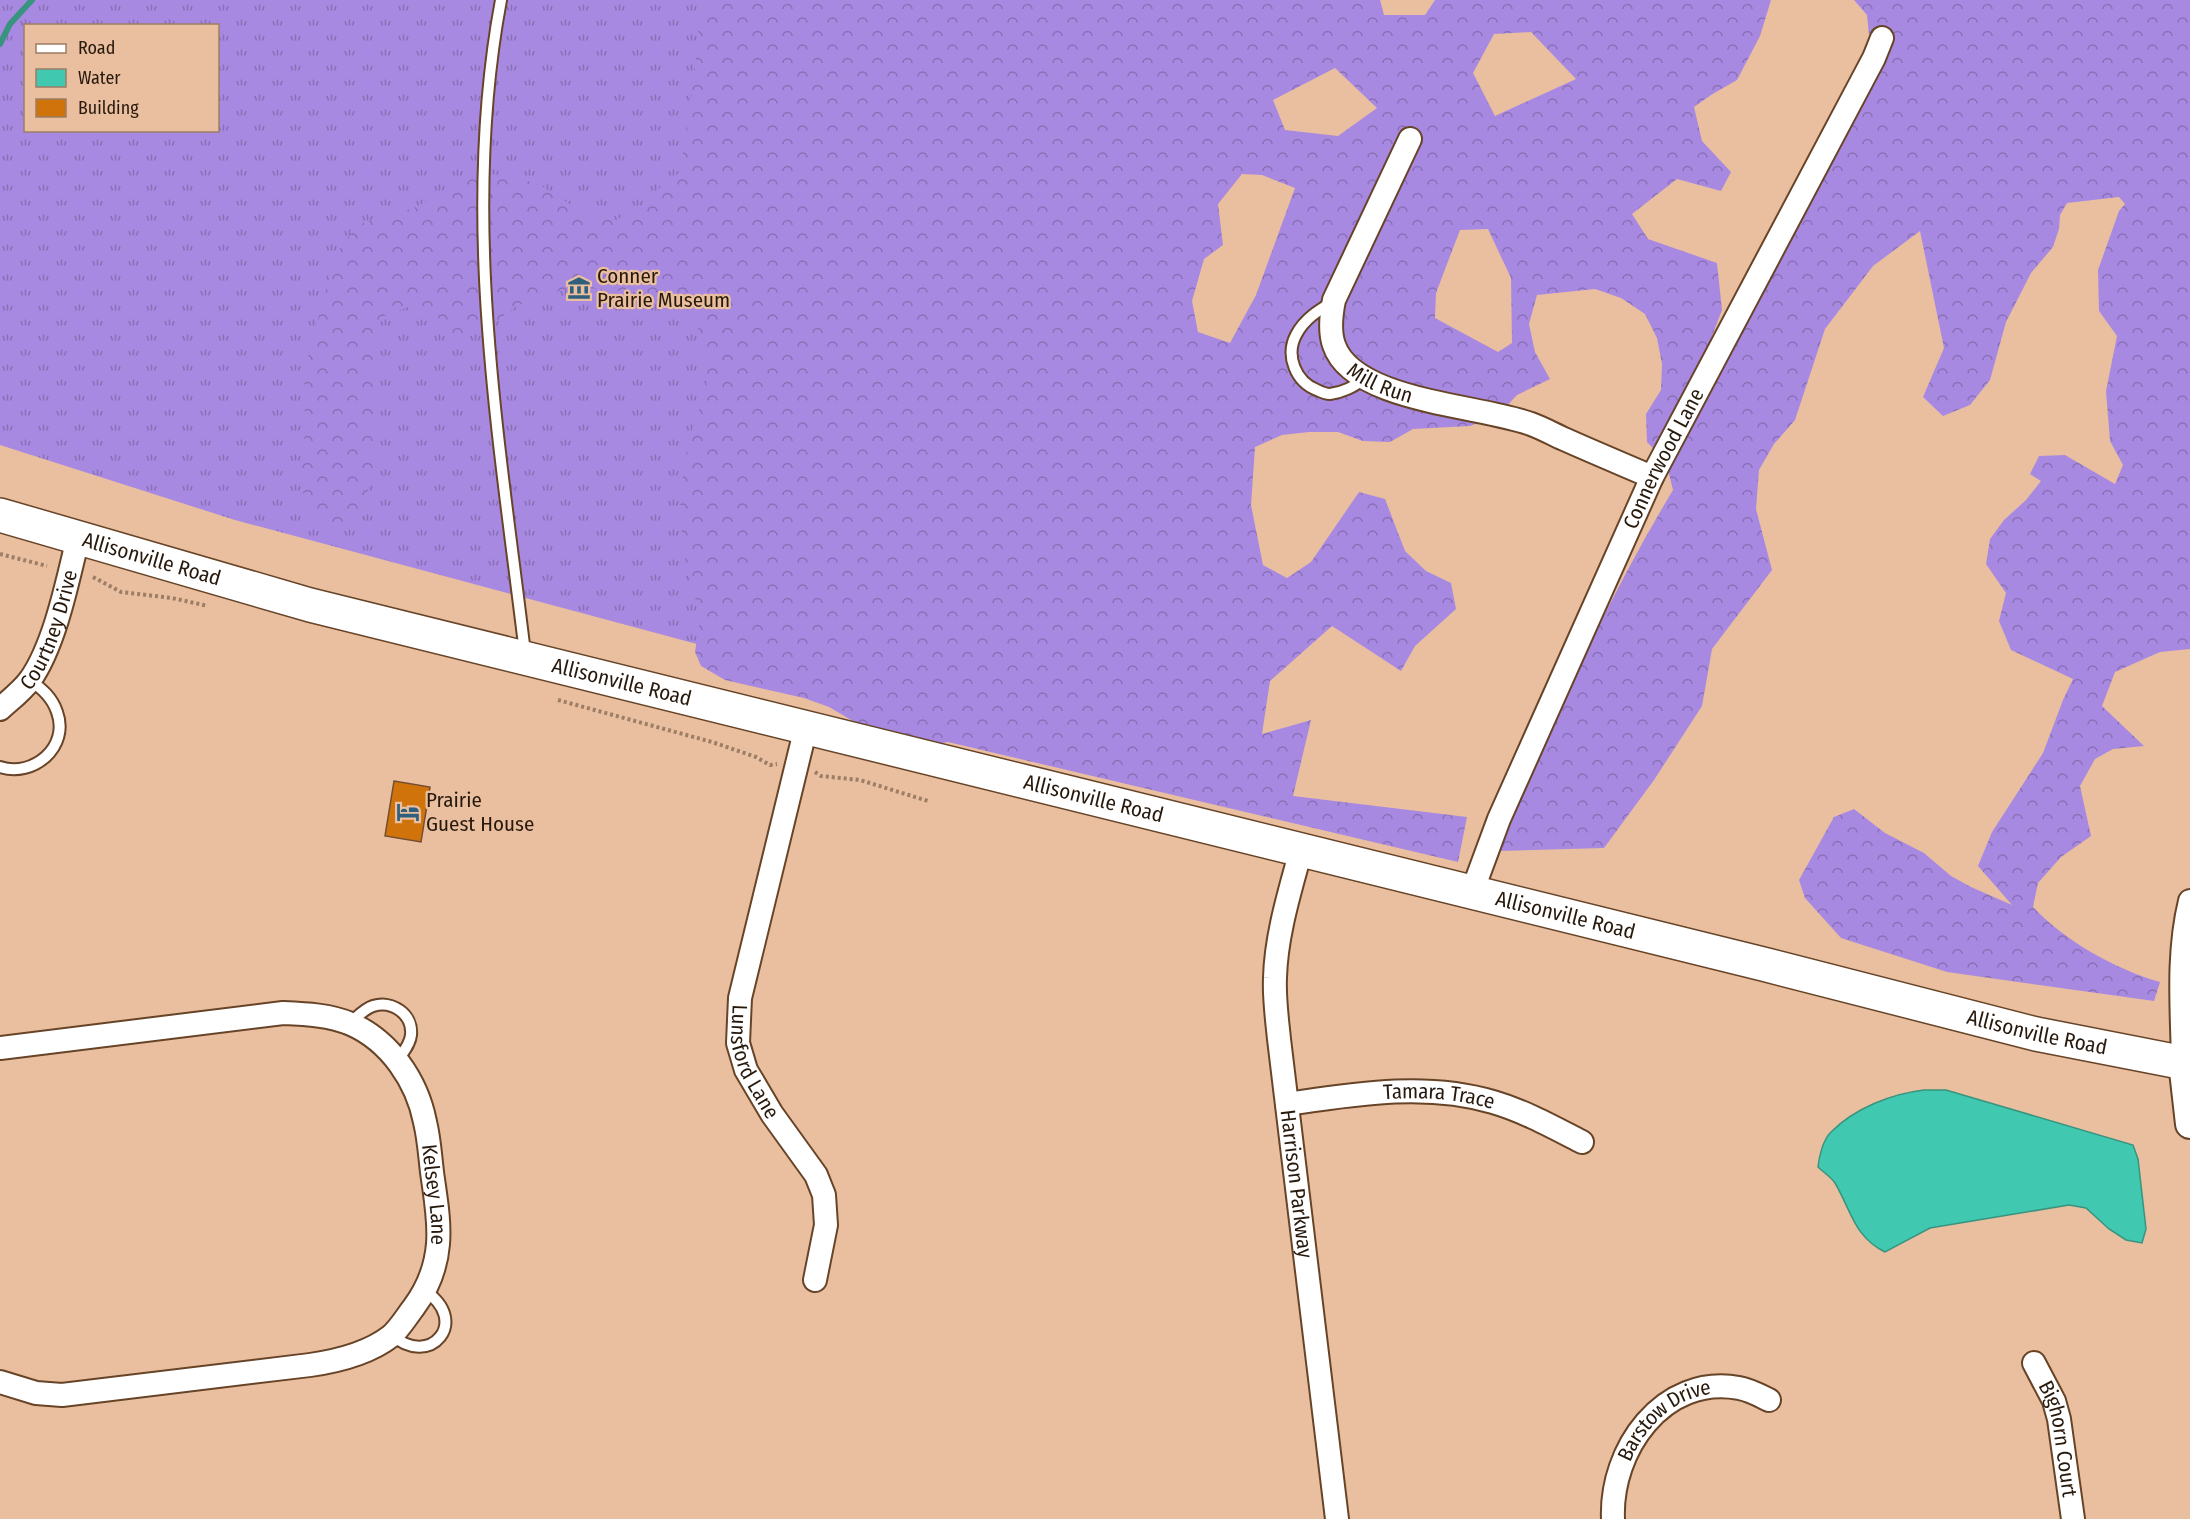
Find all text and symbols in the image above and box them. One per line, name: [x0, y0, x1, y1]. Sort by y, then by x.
legend: [24, 24, 219, 132]
text: Road: [78, 37, 115, 59]
text: Water: [78, 67, 121, 89]
text: Building: [78, 97, 139, 119]
place label: Conner Prairie Museum: [597, 263, 730, 313]
museum icon: Conner Prairie Museum: [566, 275, 592, 301]
street label: Mill Run: [1342, 357, 1416, 409]
street label: Connerwood Lane: [1617, 384, 1710, 533]
street label: Allisonville Road: [79, 527, 224, 591]
street label: Courtney Drive: [14, 567, 83, 695]
street label: Allisonville Road: [549, 652, 694, 712]
street label: Allisonville Road: [1021, 769, 1166, 828]
place label: Prairie Guest House: [426, 787, 534, 837]
hotel icon: Prairie Guest House: [395, 799, 421, 825]
street label: Allisonville Road: [1493, 885, 1638, 945]
street label: Lunsford Lane: [725, 1004, 785, 1123]
street label: Allisonville Road: [1964, 1004, 2109, 1061]
street label: Tamara Trace: [1382, 1078, 1498, 1115]
street label: Harrison Parkway: [1275, 1108, 1318, 1260]
street label: Kelsey Lane: [416, 1143, 452, 1246]
street label: Barstow Drive: [1612, 1374, 1712, 1465]
street label: Bighorn Court: [2033, 1376, 2083, 1499]

